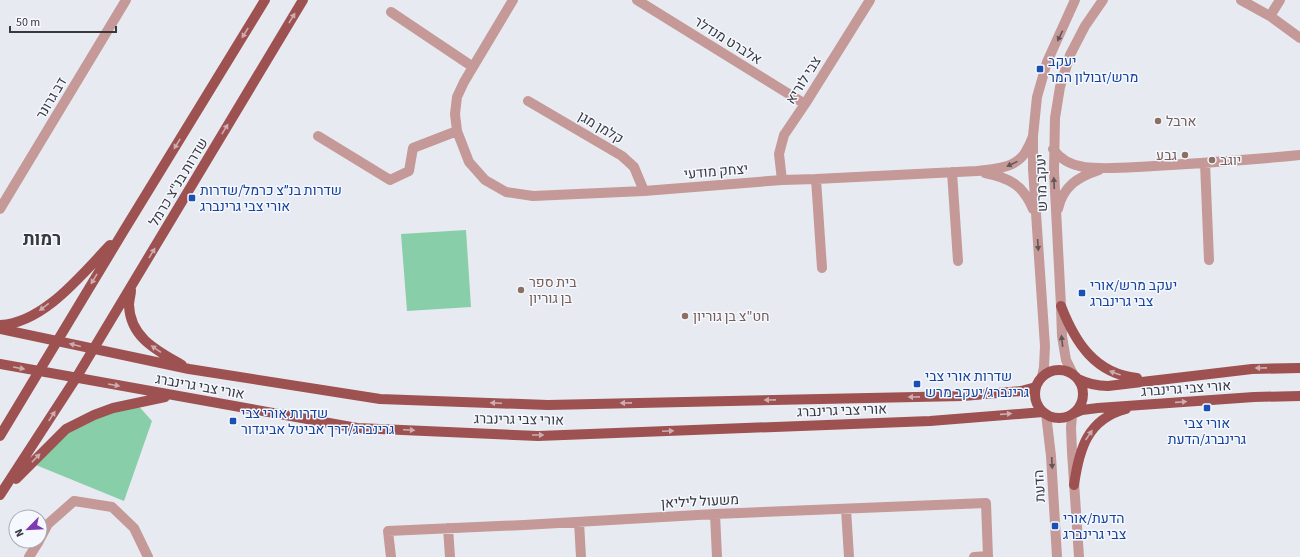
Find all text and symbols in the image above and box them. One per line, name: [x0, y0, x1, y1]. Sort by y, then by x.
scale bar: [10, 8, 116, 34]
one-way arrow: [289, 12, 296, 24]
street label: אלברט מנדלר: [689, 12, 765, 70]
text: 50 m: [16, 14, 40, 31]
one-way arrow: [241, 27, 248, 39]
one-way arrow: [1057, 30, 1063, 41]
street label: צבי לוריא: [781, 52, 827, 108]
place label: יעקב מרש/זבולון המר: [1048, 52, 1138, 88]
marker: יעקב מרש/זבולון המר: [1035, 64, 1045, 74]
street label: דב גרונר: [31, 74, 72, 123]
street label: קלמן מגן: [574, 107, 627, 149]
place label: ארבל: [1166, 112, 1196, 132]
marker: ארבל: [1153, 116, 1163, 126]
one-way arrow: [222, 123, 229, 135]
street label: שדרות בנ"צ כרמל: [144, 134, 213, 231]
one-way arrow: [173, 138, 180, 150]
place label: גבע: [1156, 146, 1177, 166]
marker: גבע: [1180, 150, 1190, 160]
place label: יוגב: [1220, 151, 1241, 171]
street label: יעקב מרש: [1031, 154, 1053, 212]
marker: יוגב: [1207, 155, 1217, 165]
street label: יצחק מודעי: [683, 159, 749, 185]
one-way arrow: [1006, 160, 1018, 167]
one-way arrow: [1051, 177, 1058, 189]
place label: שדרות בנ״צ כרמל/שדרות אורי צבי גרינברג: [200, 181, 342, 217]
marker: שדרות בנ״צ כרמל/שדרות אורי צבי גרינברג: [187, 193, 197, 203]
district label: רמות: [23, 227, 61, 252]
one-way arrow: [1035, 239, 1042, 251]
one-way arrow: [148, 247, 155, 259]
one-way arrow: [91, 273, 98, 285]
place label: בית ספר בן גוריון: [529, 273, 577, 309]
place label: יעקב מרש/אורי צבי גרינברג: [1090, 276, 1177, 312]
marker: בית ספר בן גוריון: [516, 285, 526, 295]
marker: יעקב מרש/אורי צבי גרינברג: [1077, 288, 1087, 298]
one-way arrow: [39, 303, 50, 312]
place label: חט"צ בן גוריון: [693, 307, 770, 327]
marker: חט"צ בן גוריון: [680, 311, 690, 321]
one-way arrow: [1059, 335, 1066, 347]
one-way arrow: [69, 342, 81, 348]
one-way arrow: [151, 345, 161, 353]
one-way arrow: [13, 365, 26, 371]
one-way arrow: [1255, 365, 1267, 372]
place label: שדרות אורי צבי גרינברג/יעקב מרש: [925, 367, 1029, 403]
street label: אורי צבי גרינברג: [154, 369, 246, 405]
one-way arrow: [1108, 370, 1120, 376]
street label: אורי צבי גרינברג: [1140, 376, 1232, 402]
marker: שדרות אורי צבי גרינברג/יעקב מרש: [912, 379, 922, 389]
one-way arrow: [108, 382, 121, 388]
one-way arrow: [908, 393, 920, 400]
one-way arrow: [763, 397, 776, 403]
street label: אורי צבי גרינברג: [797, 399, 888, 423]
one-way arrow: [1175, 399, 1187, 406]
one-way arrow: [489, 400, 502, 406]
one-way arrow: [619, 400, 632, 406]
marker: אורי צבי גרינברג/הדעת: [1202, 403, 1212, 413]
place label: שדרות אורי צבי גרינברג/דרך אביטל אביגדור: [241, 404, 395, 440]
street label: אורי צבי גרינברג: [474, 409, 564, 431]
one-way arrow: [48, 410, 55, 422]
one-way arrow: [1000, 411, 1012, 418]
place label: אורי צבי גרינברג/הדעת: [1168, 414, 1246, 450]
marker: שדרות אורי צבי גרינברג/דרך אביטל אביגדור: [228, 416, 238, 426]
one-way arrow: [403, 427, 415, 434]
one-way arrow: [662, 427, 674, 434]
one-way arrow: [1085, 430, 1093, 440]
one-way arrow: [532, 432, 545, 438]
one-way arrow: [31, 453, 41, 463]
one-way arrow: [1048, 457, 1055, 469]
street label: הדעת: [1029, 469, 1051, 503]
street label: משעול ליליאן: [661, 490, 740, 514]
north arrow: [8, 509, 48, 549]
place label: הדעת/אורי צבי גרינברג: [1063, 509, 1127, 545]
marker: הדעת/אורי צבי גרינברג: [1050, 521, 1060, 531]
text: N: [11, 526, 28, 539]

